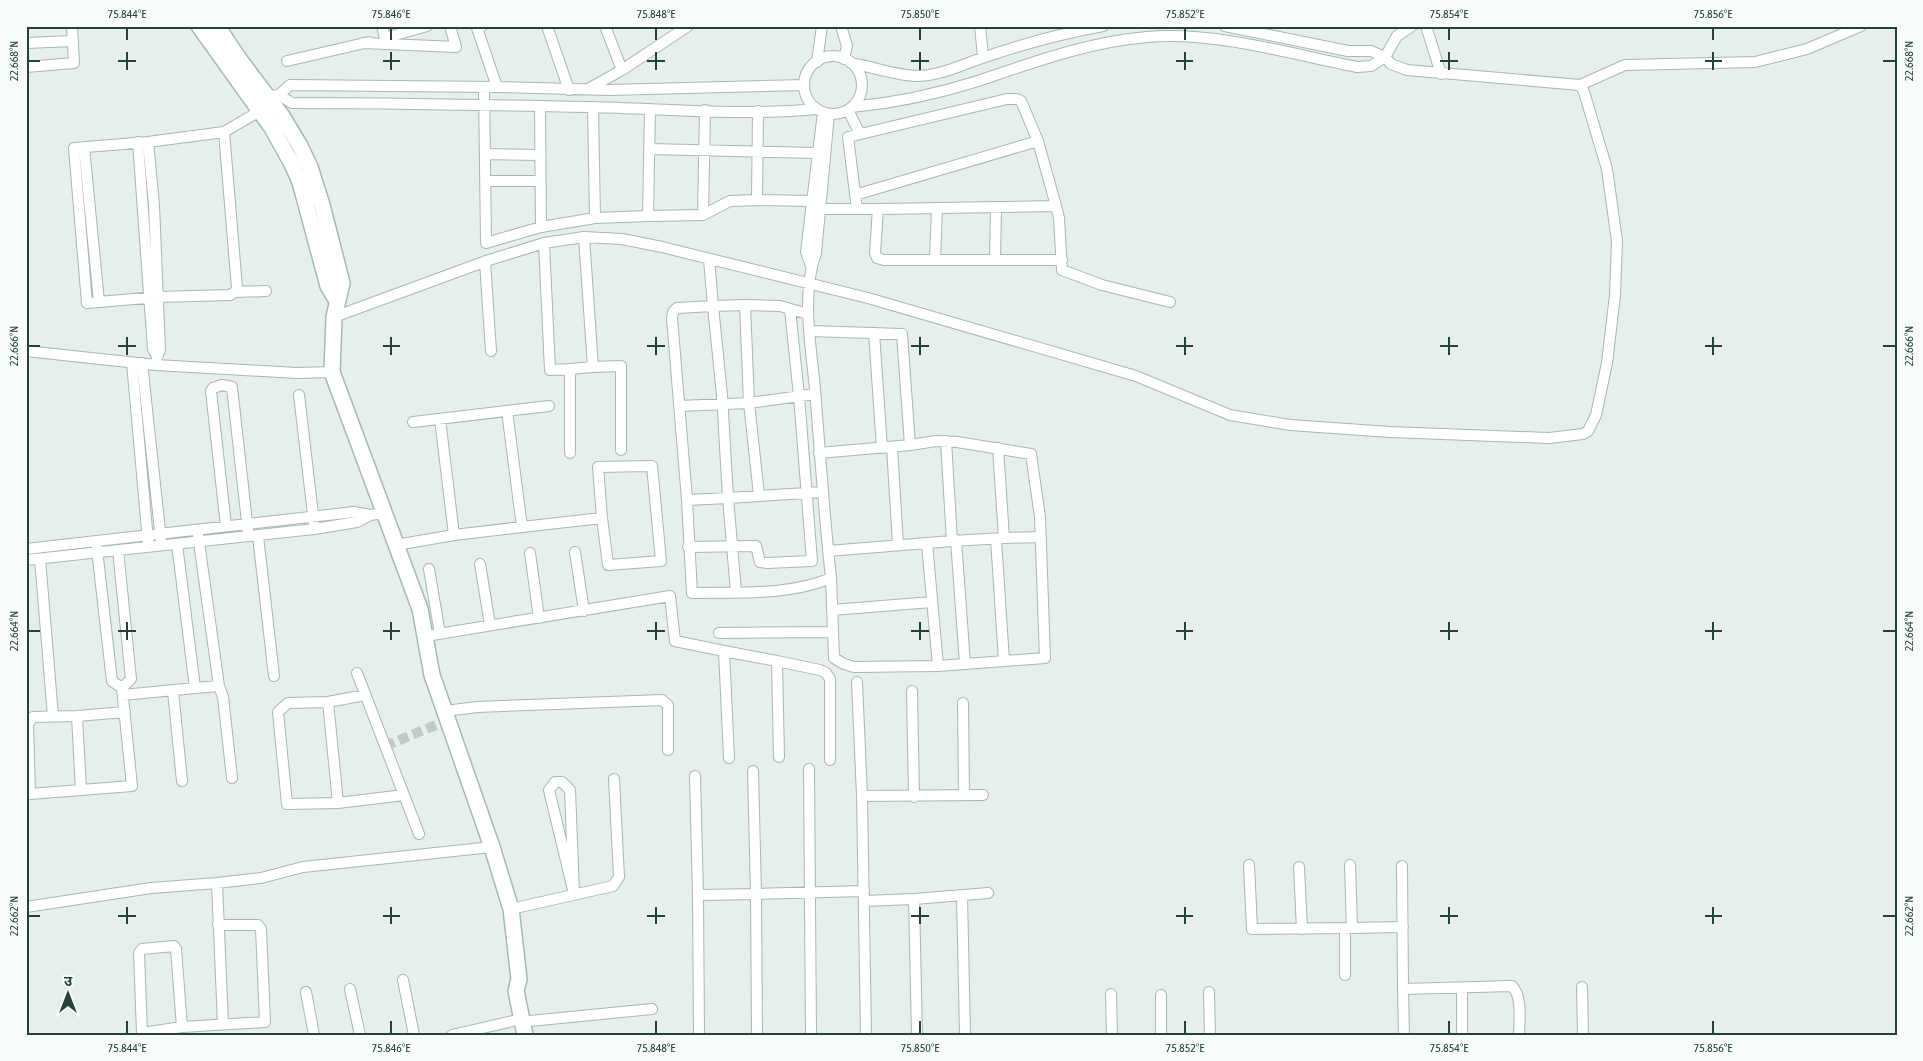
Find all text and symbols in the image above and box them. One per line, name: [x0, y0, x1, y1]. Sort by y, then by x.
text: 75.844°E: [108, 7, 146, 21]
text: 75.846°E: [372, 7, 410, 21]
text: 75.848°E: [637, 7, 675, 21]
text: 75.850°E: [901, 7, 939, 21]
text: 75.852°E: [1166, 7, 1204, 21]
text: 75.854°E: [1430, 7, 1468, 21]
text: 75.856°E: [1694, 7, 1732, 21]
text: 22.668°N: [7, 41, 21, 81]
text: 22.668°N: [1902, 41, 1916, 81]
text: 22.666°N: [7, 326, 21, 366]
text: 22.666°N: [1902, 326, 1916, 366]
text: 22.664°N: [7, 611, 21, 651]
text: 22.664°N: [1902, 611, 1916, 651]
text: 22.662°N: [7, 896, 21, 936]
text: 22.662°N: [1902, 896, 1916, 936]
north arrow: [42, 968, 92, 1018]
text: उ: [64, 973, 73, 989]
text: 75.844°E: [108, 1041, 146, 1055]
text: 75.846°E: [372, 1041, 410, 1055]
text: 75.848°E: [637, 1041, 675, 1055]
text: 75.850°E: [901, 1041, 939, 1055]
text: 75.852°E: [1166, 1041, 1204, 1055]
text: 75.854°E: [1430, 1041, 1468, 1055]
text: 75.856°E: [1694, 1041, 1732, 1055]

